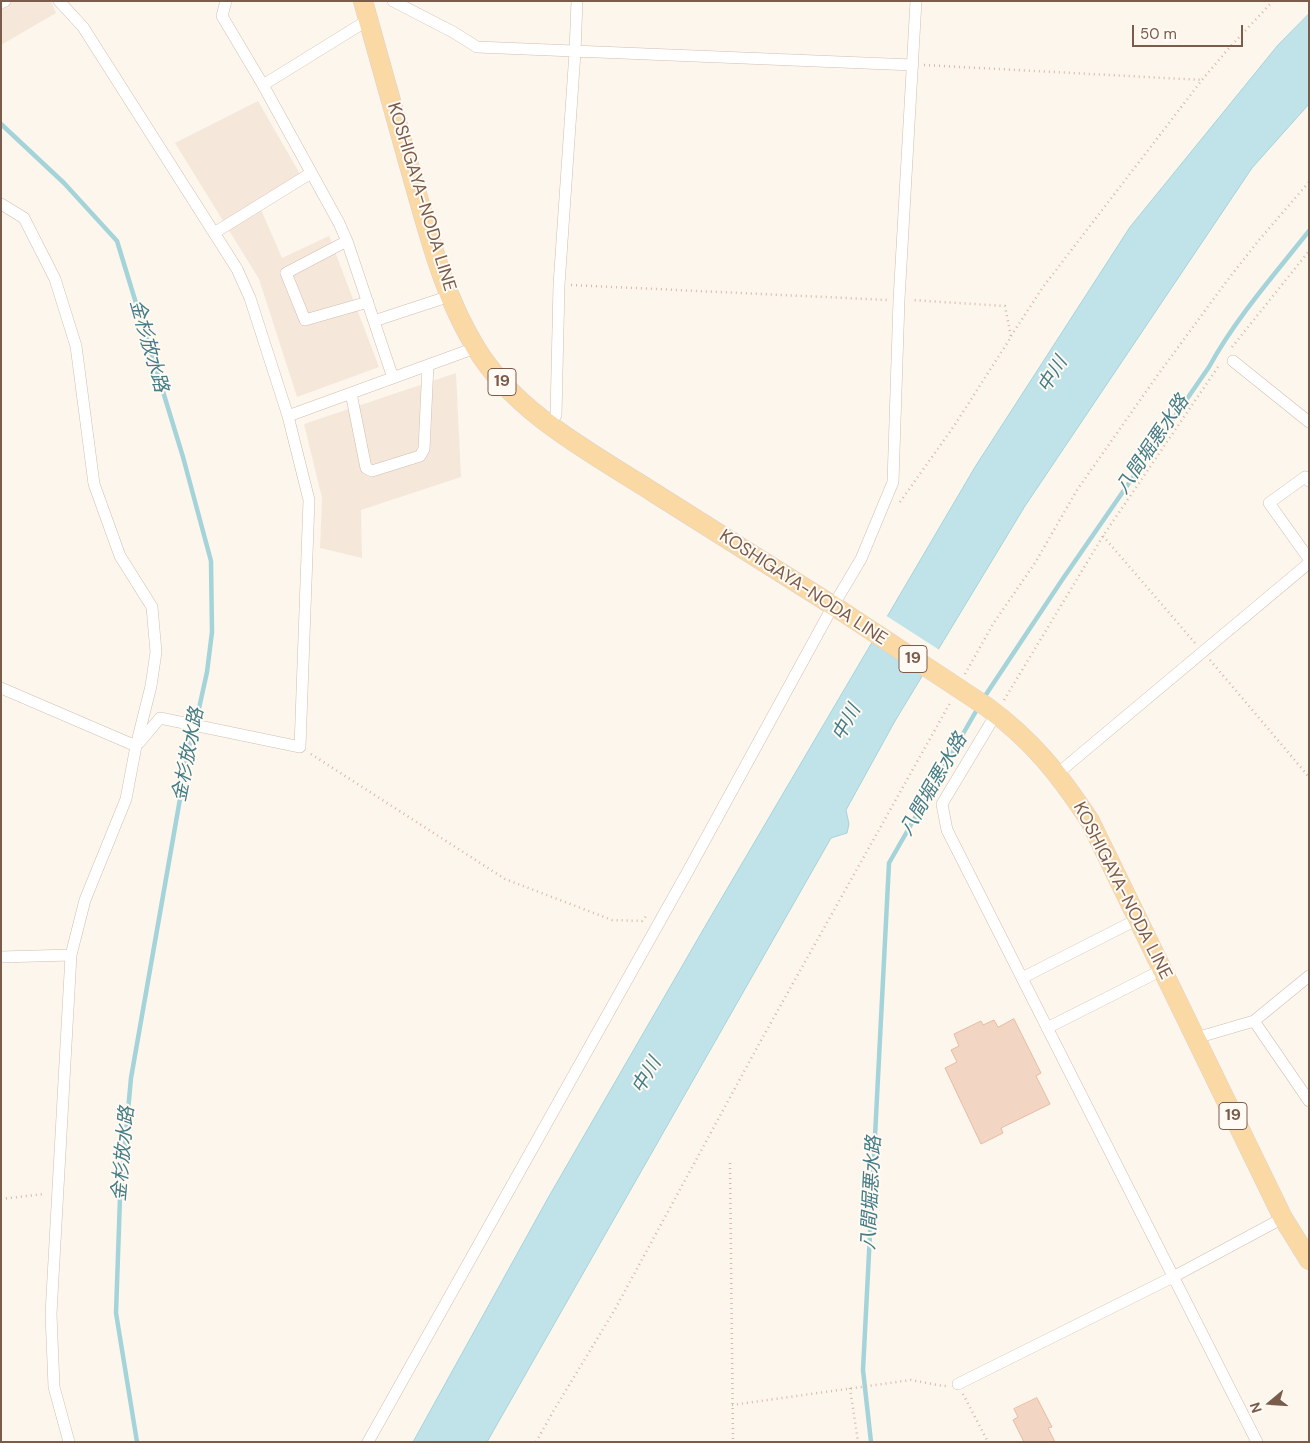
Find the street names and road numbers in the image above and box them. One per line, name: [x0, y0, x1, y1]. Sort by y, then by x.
street label: KOSHIGAYA-NODA LINE: [382, 100, 460, 294]
road number: 19: [488, 368, 516, 396]
street label: KOSHIGAYA-NODA LINE: [715, 526, 891, 650]
road number: 19: [899, 646, 927, 672]
street label: KOSHIGAYA-NODA LINE: [1068, 799, 1176, 983]
road number: 19: [1219, 1102, 1247, 1130]

